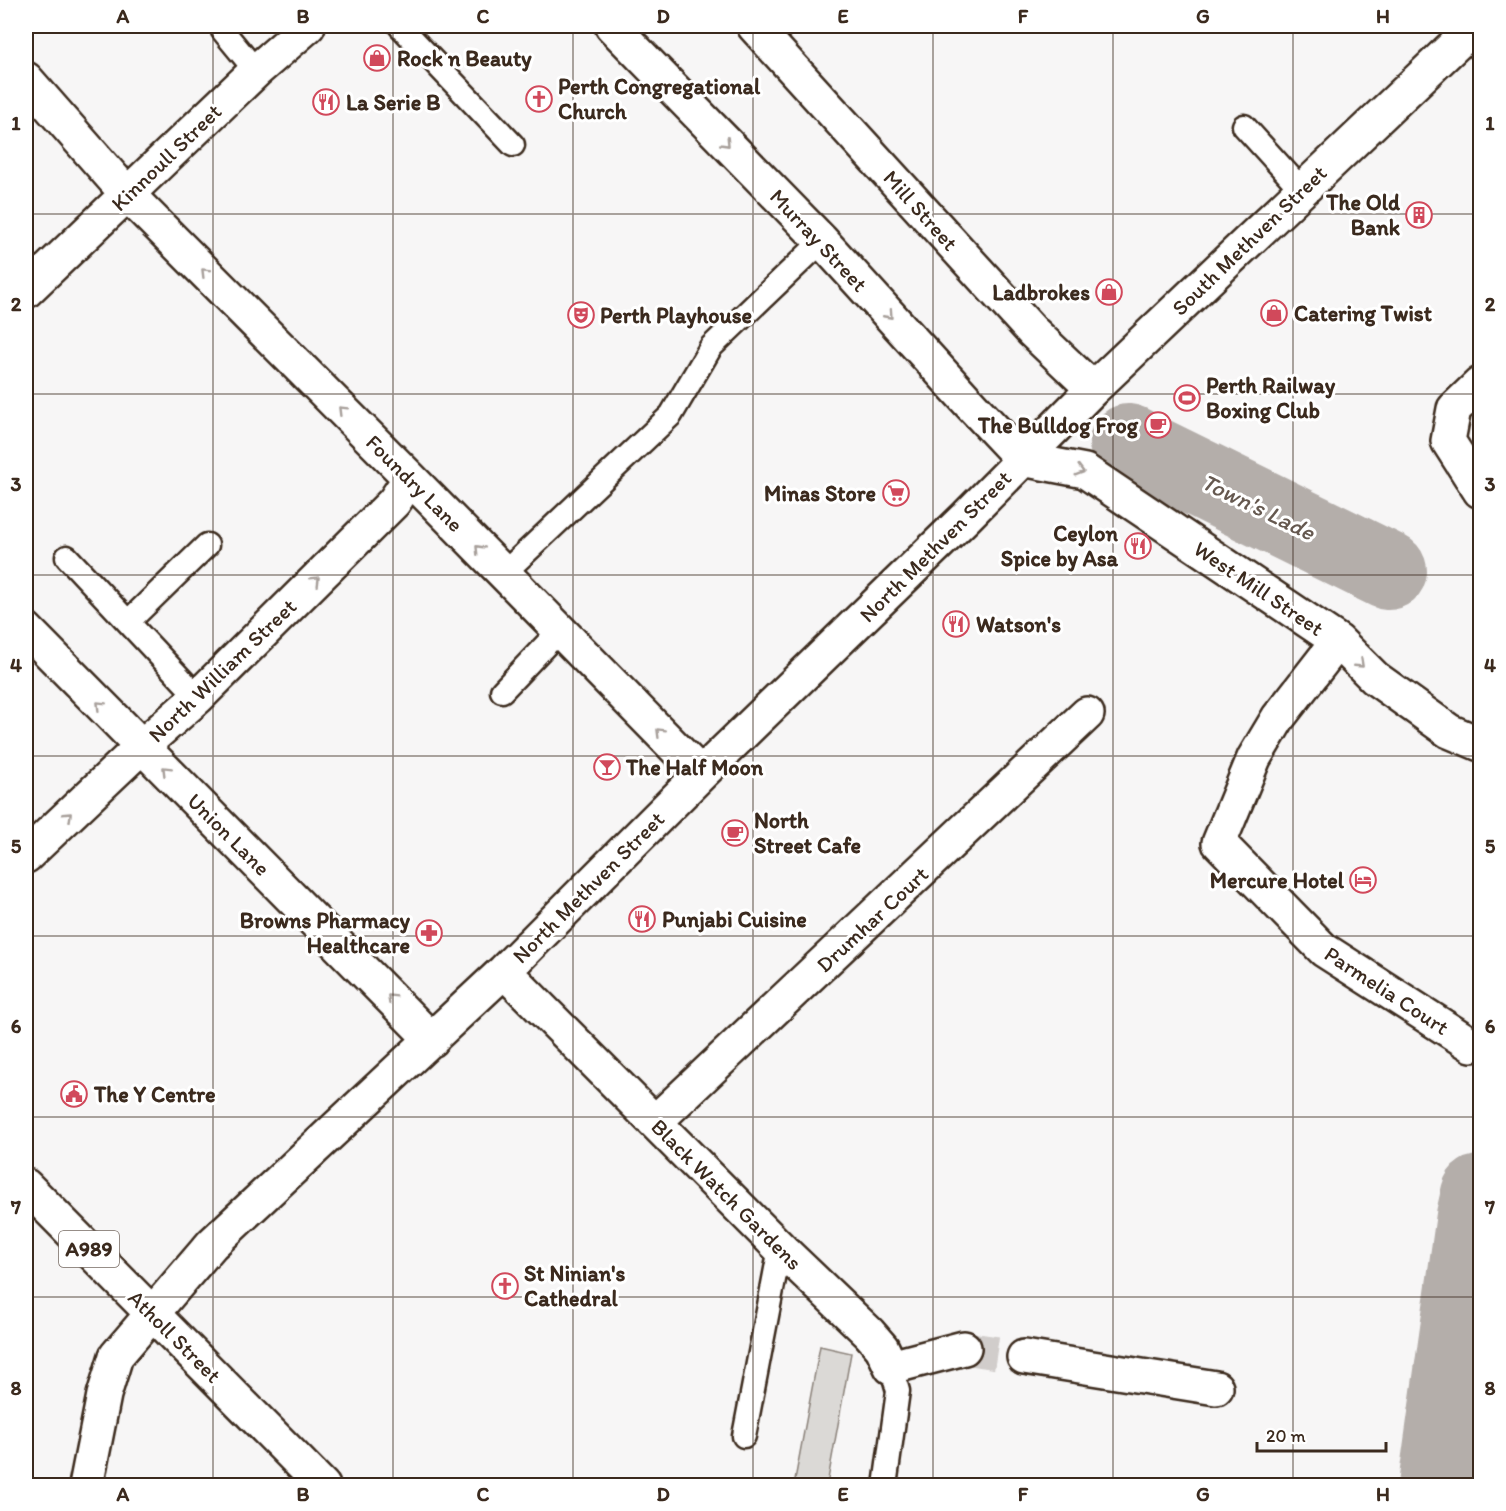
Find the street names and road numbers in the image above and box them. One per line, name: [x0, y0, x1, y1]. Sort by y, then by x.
street label: Kinnoull Street: [105, 98, 227, 217]
street label: South Methven Street: [1166, 159, 1332, 321]
street label: Mill Street: [878, 165, 964, 256]
street label: Murray Street: [764, 183, 873, 297]
street label: Foundry Lane: [360, 429, 469, 538]
street label: North Methven Street: [854, 465, 1017, 628]
street label: West Mill Street: [1189, 535, 1329, 642]
street label: North William Street: [143, 593, 302, 748]
street label: Union Lane: [182, 787, 276, 881]
street label: North Methven Street: [507, 806, 670, 969]
street label: Drumhar Court: [811, 861, 934, 978]
street label: Parmelia Court: [1319, 940, 1454, 1041]
street label: Black Watch Gardens: [645, 1113, 808, 1276]
road number: A989: [59, 1231, 119, 1267]
street label: Atholl Street: [122, 1284, 227, 1389]

